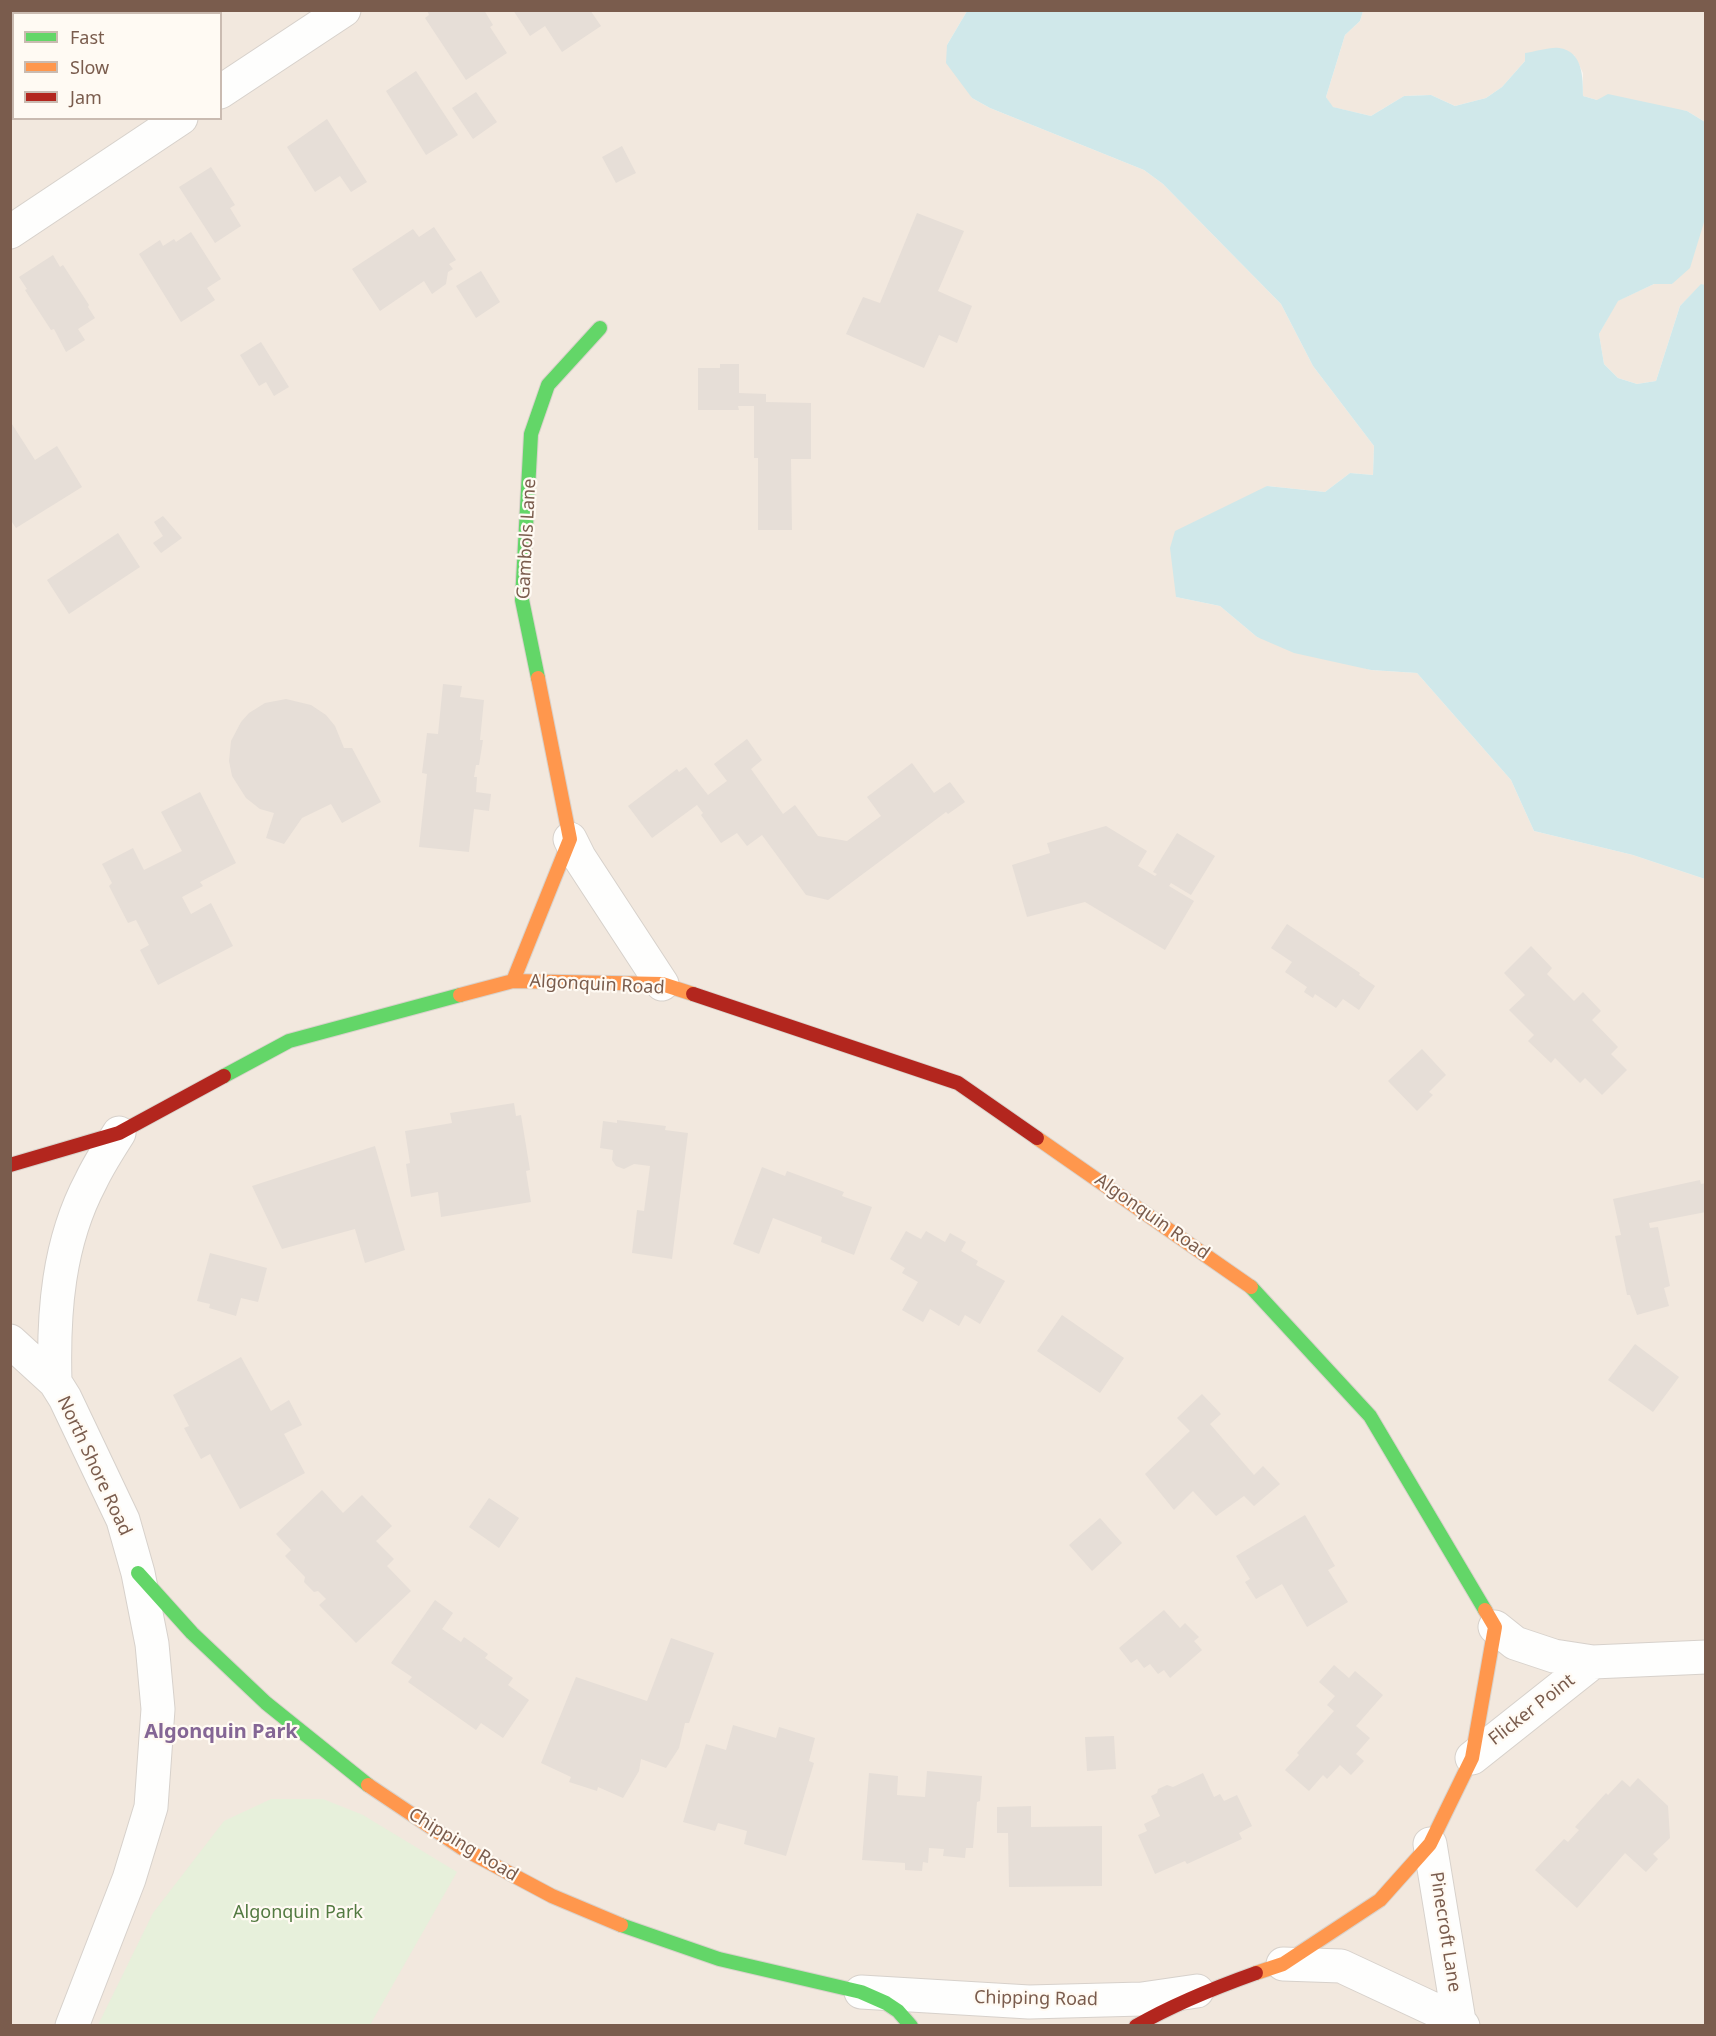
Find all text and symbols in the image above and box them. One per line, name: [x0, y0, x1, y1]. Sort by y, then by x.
legend: [12, 12, 222, 120]
text: Fast: [70, 25, 105, 49]
text: Slow: [70, 55, 109, 79]
text: Jam: [70, 85, 102, 109]
street label: Gambols Lane: [513, 478, 541, 600]
street label: Algonquin Road: [529, 971, 665, 999]
street label: Algonquin Road: [1090, 1169, 1214, 1265]
street label: North Shore Road: [52, 1393, 136, 1539]
street label: Flicker Point: [1485, 1670, 1579, 1750]
district label: Algonquin Park: [144, 1720, 298, 1744]
street label: Chipping Road: [404, 1804, 522, 1886]
street label: Pinecroft Lane: [1425, 1870, 1465, 1994]
park label: Algonquin Park: [233, 1902, 363, 1924]
street label: Chipping Road: [974, 1987, 1098, 2011]

